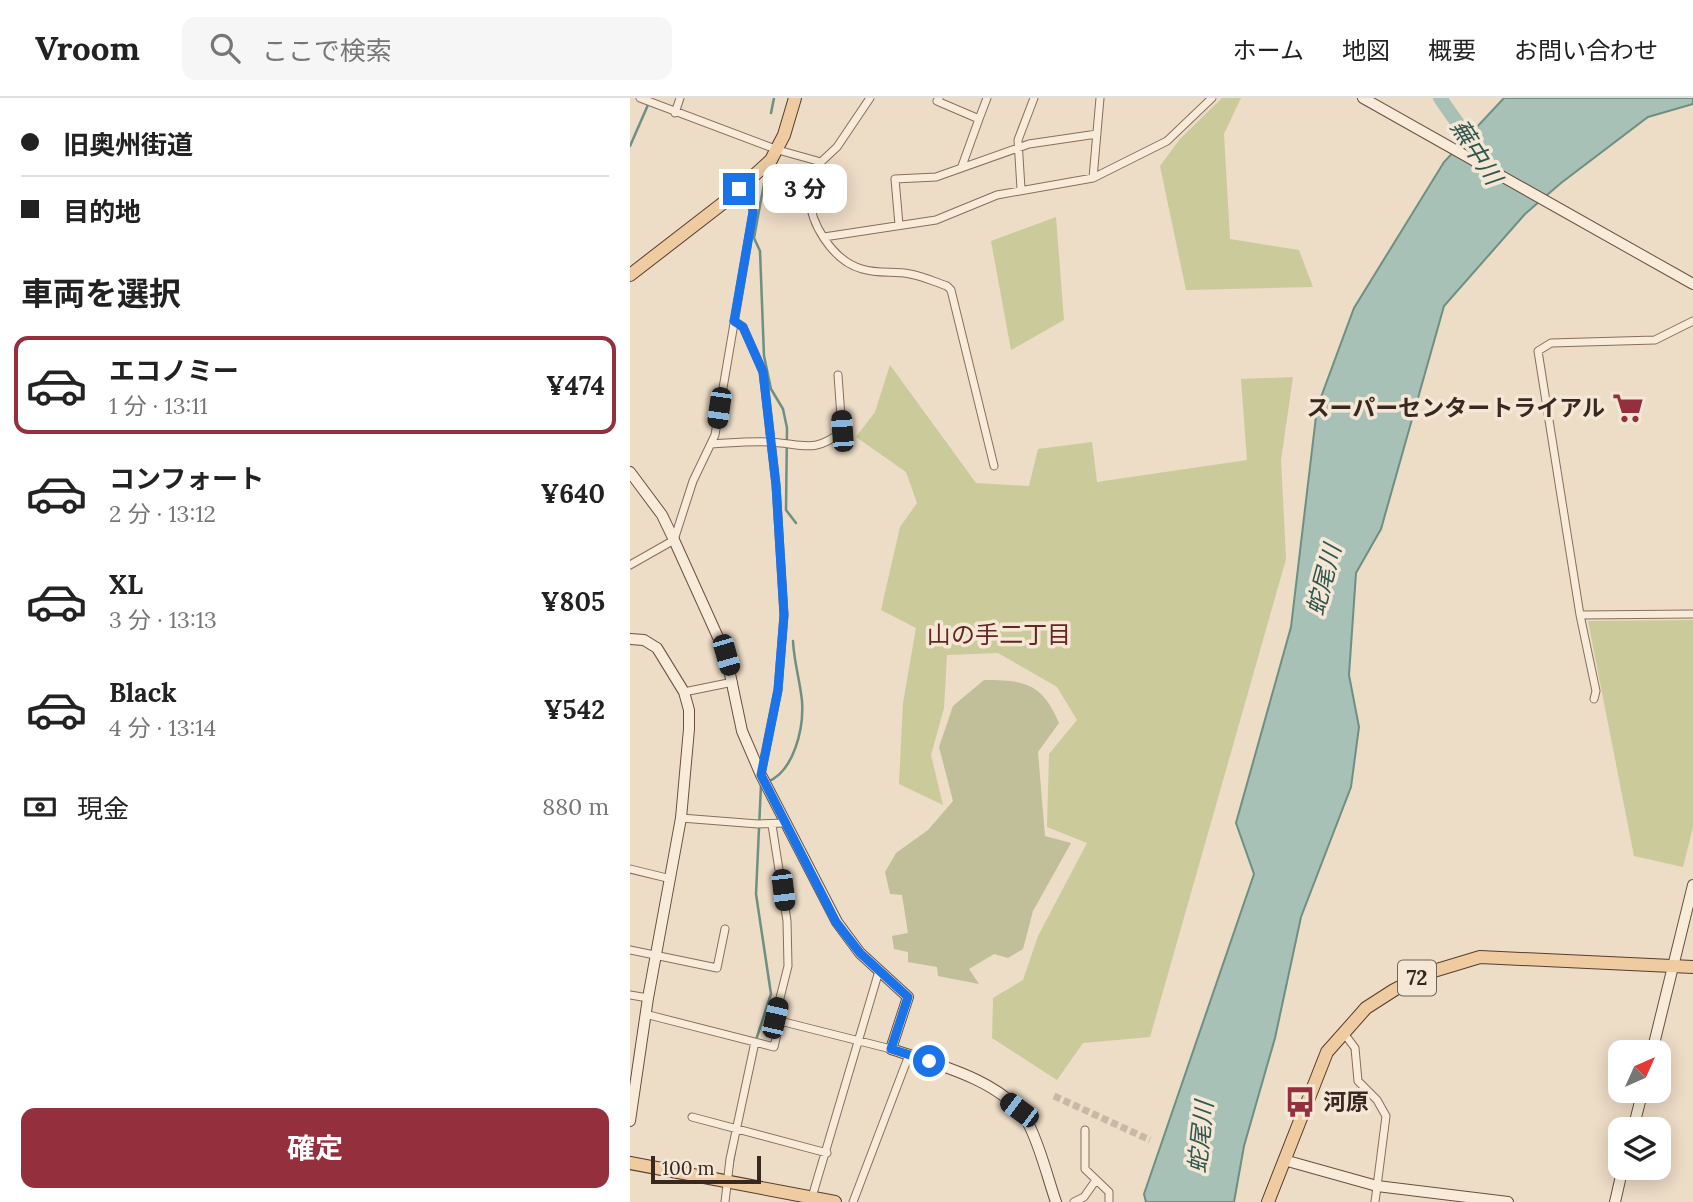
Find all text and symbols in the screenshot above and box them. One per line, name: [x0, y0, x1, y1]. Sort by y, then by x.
search box: [182, 17, 672, 80]
text: Vroom: [35, 27, 140, 69]
icon: search: [206, 29, 244, 67]
text: ここで検索: [262, 34, 392, 67]
text: ホーム: [1233, 35, 1304, 66]
text: 地図: [1342, 35, 1390, 66]
text: 概要: [1428, 35, 1476, 66]
text: お問い合わせ: [1514, 35, 1658, 66]
water label: 蕪中川: [1444, 113, 1511, 193]
text: 旧奥州街道: [63, 128, 193, 161]
callout: 3 分: [764, 164, 848, 214]
route end: [723, 173, 755, 205]
text: 3 分: [784, 174, 826, 203]
text: 目的地: [63, 195, 141, 228]
text: 車両を選択: [21, 273, 181, 314]
icon: car: [25, 354, 88, 417]
text: エコノミー: [109, 354, 239, 387]
text: ¥474: [546, 369, 605, 402]
car: [706, 386, 733, 430]
text: 1 分 · 13:11: [109, 391, 208, 420]
supermarket icon: スーパーセンタートライアル: [1611, 391, 1645, 425]
place label: スーパーセンタートライアル: [1306, 393, 1605, 422]
car: [831, 409, 854, 453]
icon: car: [25, 462, 88, 525]
text: コンフォート: [109, 462, 264, 495]
text: ¥640: [541, 477, 605, 510]
text: 2 分 · 13:12: [109, 499, 216, 528]
water label: 蛇尾川: [1299, 538, 1349, 619]
text: XL: [109, 568, 143, 601]
icon: car: [25, 570, 88, 633]
text: ¥805: [541, 585, 605, 618]
text: 3 分 · 13:13: [109, 605, 217, 634]
district label: 山の手二丁目: [927, 619, 1071, 650]
car: [711, 632, 742, 678]
text: Black: [109, 676, 177, 709]
icon: car: [25, 678, 88, 741]
text: ¥542: [544, 693, 605, 726]
text: 4 分 · 13:14: [109, 713, 216, 742]
icon: cash: [21, 788, 59, 826]
text: 現金: [77, 792, 129, 825]
text: 880 m: [542, 792, 609, 821]
car: [771, 868, 796, 912]
road number: 72: [1398, 960, 1436, 996]
car: [761, 995, 790, 1041]
north arrow: [1608, 1040, 1671, 1102]
map controls: [1608, 1040, 1671, 1180]
route start: [913, 1045, 945, 1077]
bus stop icon: 河原: [1283, 1085, 1317, 1119]
place label: 河原: [1323, 1087, 1369, 1116]
car: [996, 1089, 1043, 1131]
water label: 蛇尾川: [1181, 1097, 1220, 1174]
button: 確定: [21, 1108, 609, 1188]
button: layers: [1608, 1117, 1671, 1180]
scale bar: [651, 1153, 761, 1185]
text: 100 m: [662, 1156, 715, 1180]

